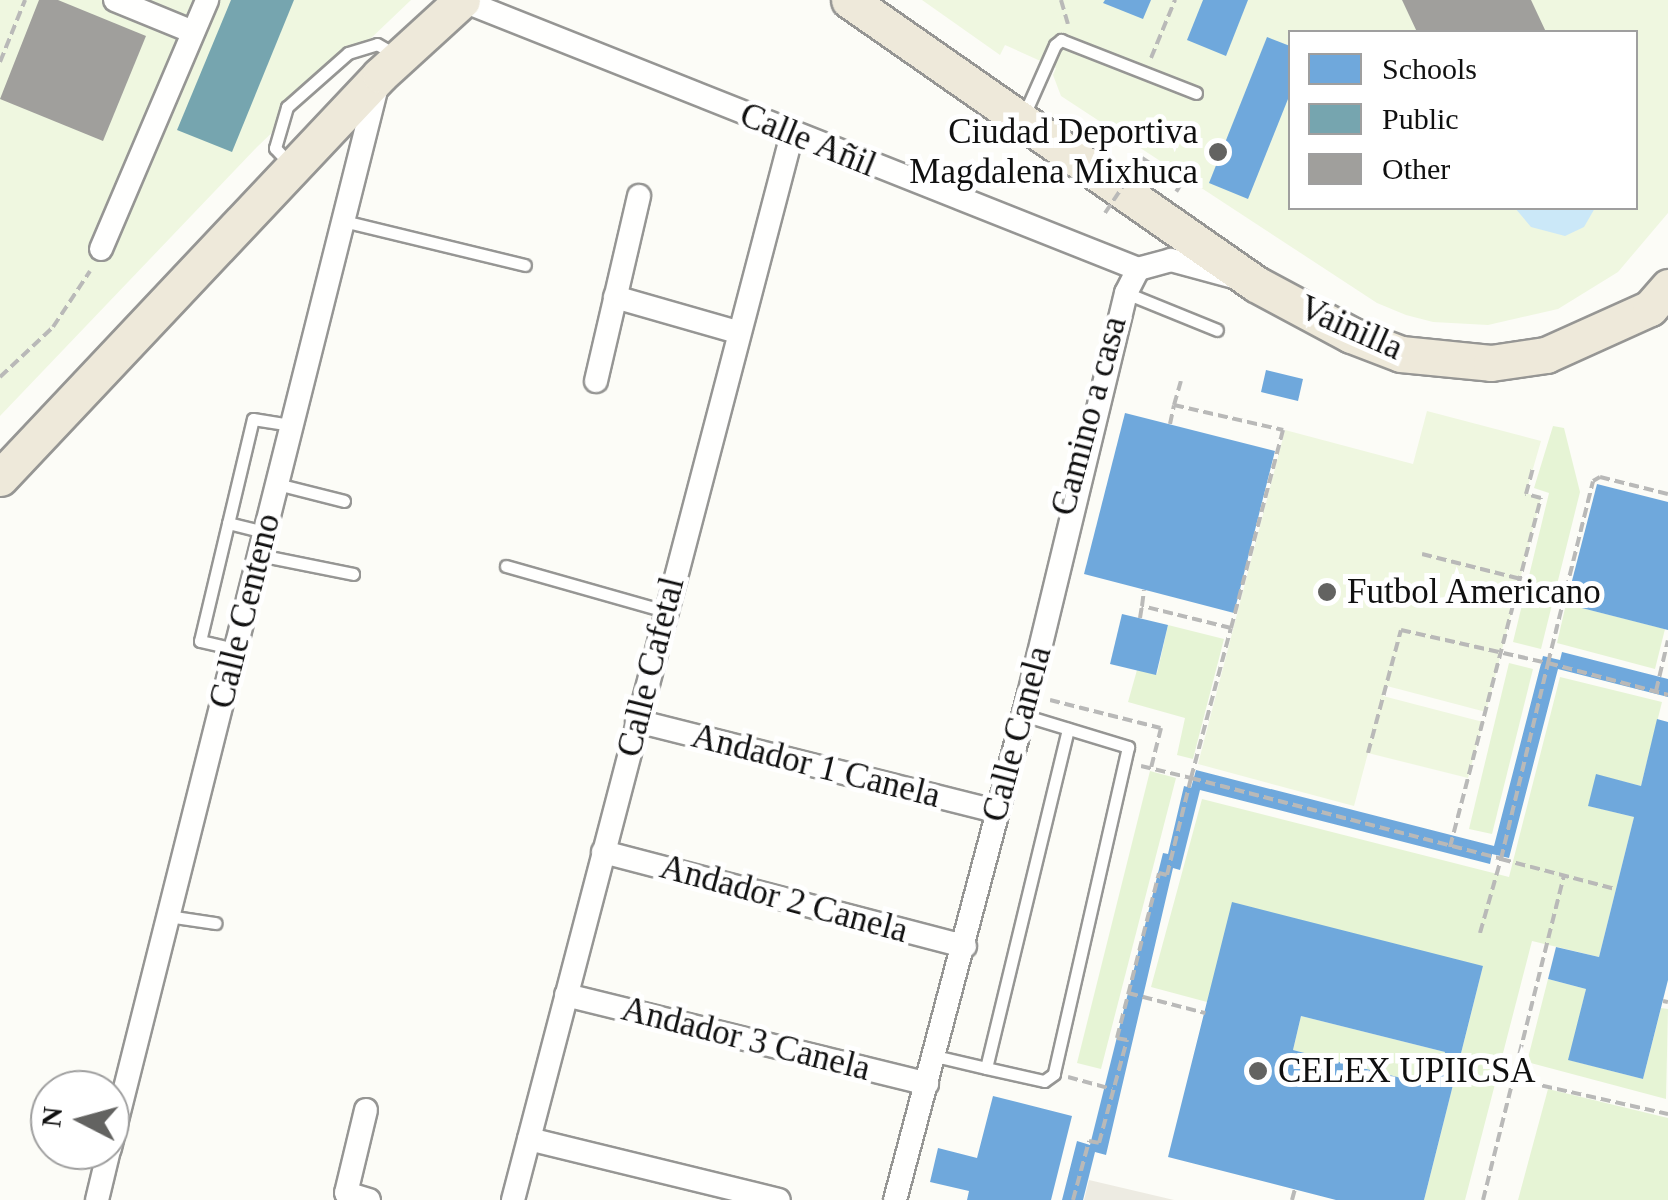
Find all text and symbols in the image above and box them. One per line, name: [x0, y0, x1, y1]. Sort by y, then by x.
legend: [1288, 30, 1638, 210]
text: Schools: [1382, 52, 1477, 85]
street label: Calle Añil: [733, 93, 883, 187]
text: Public: [1382, 102, 1459, 135]
place label: Ciudad Deportiva Magdalena Mixhuca: [909, 111, 1198, 193]
marker: Ciudad Deportiva Magdalena Mixhuca: [1207, 141, 1229, 163]
text: Other: [1382, 152, 1450, 185]
street label: Vainilla: [1293, 287, 1409, 369]
street label: Camino a casa: [1042, 312, 1136, 520]
street label: Calle Centeno: [201, 509, 289, 713]
place label: Futbol Americano: [1347, 571, 1603, 613]
street label: Calle Cafetal: [608, 573, 694, 761]
marker: Futbol Americano: [1316, 581, 1338, 603]
street label: Calle Canela: [973, 642, 1061, 826]
street label: Andador 1 Canela: [687, 715, 945, 817]
street label: Andador 2 Canela: [656, 846, 912, 952]
street label: Andador 3 Canela: [617, 988, 875, 1090]
place label: CELEX UPIICSA: [1278, 1050, 1536, 1092]
marker: CELEX UPIICSA: [1247, 1060, 1269, 1082]
north arrow: [30, 1070, 130, 1170]
text: N: [35, 1105, 68, 1129]

